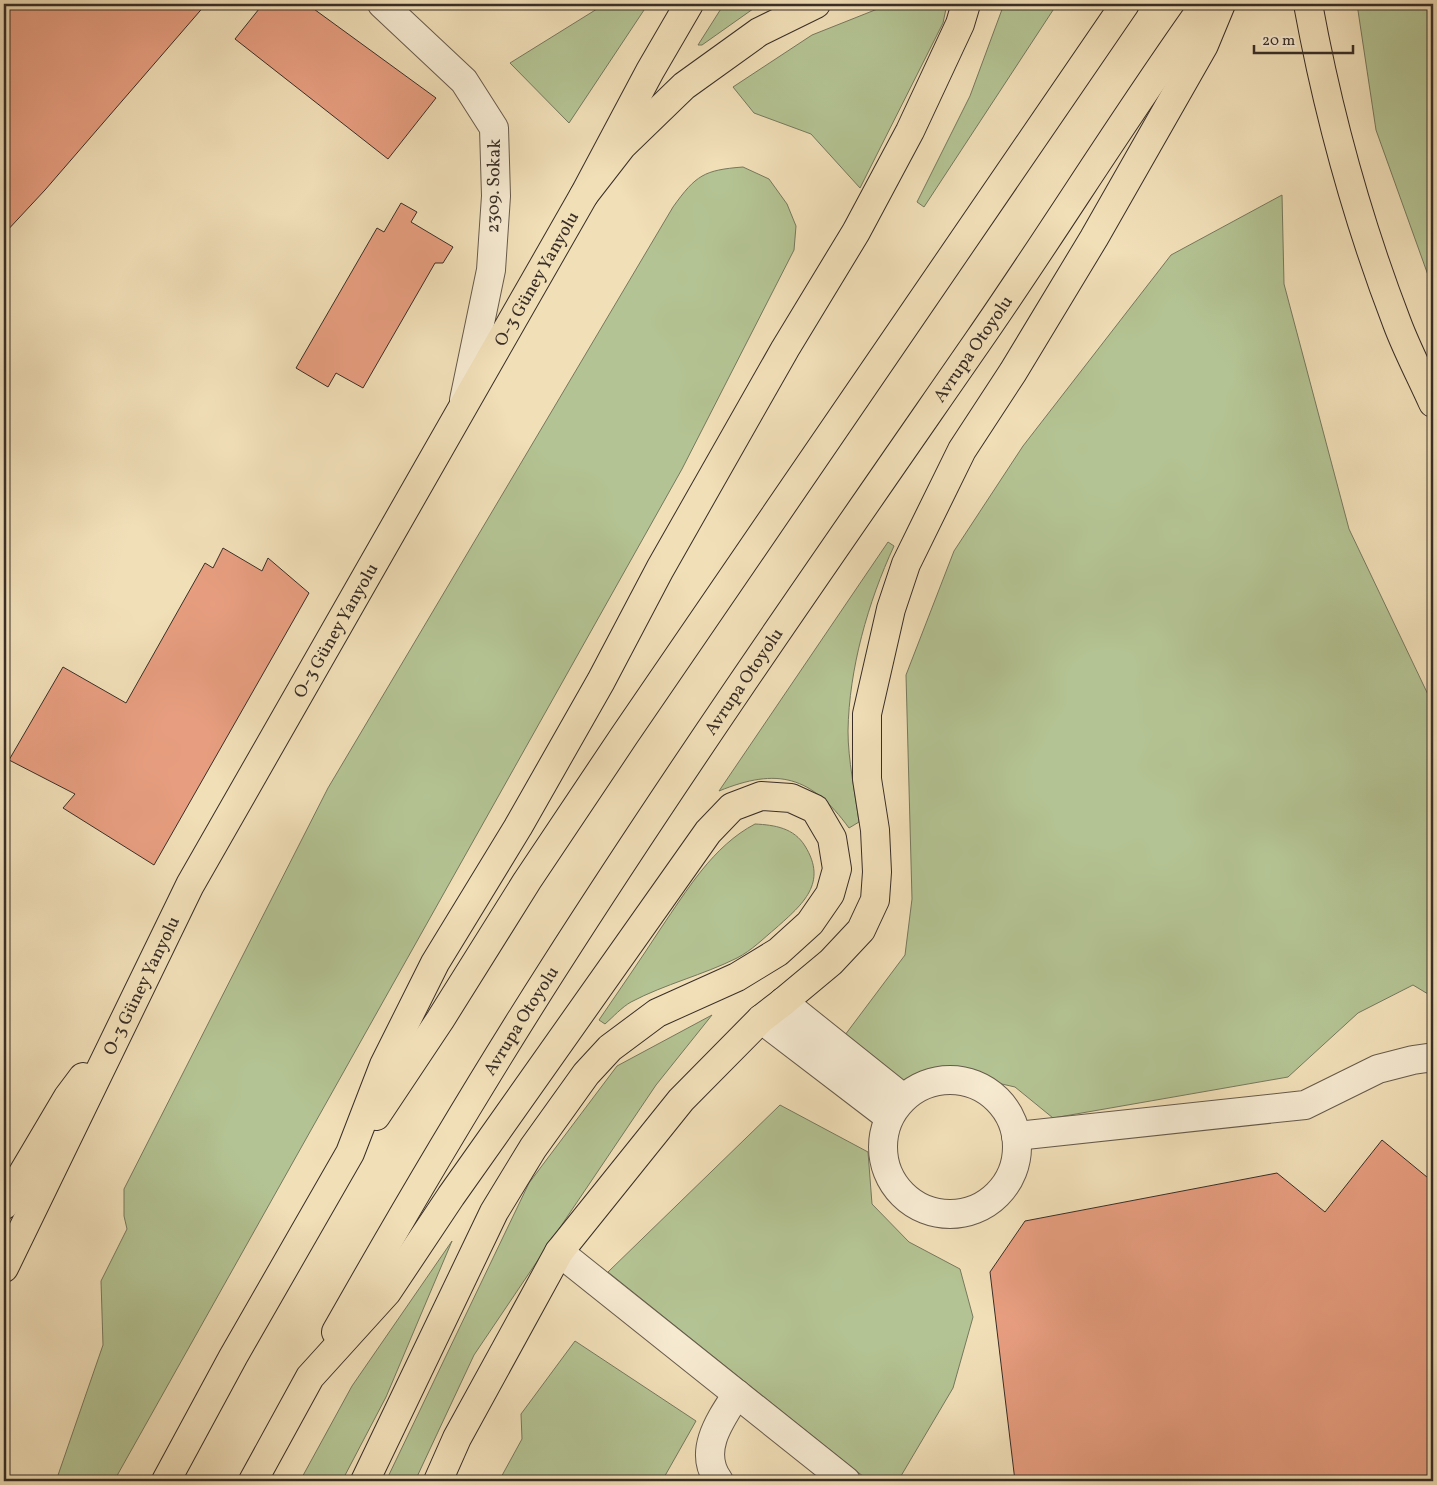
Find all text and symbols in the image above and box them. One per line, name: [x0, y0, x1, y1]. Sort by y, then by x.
scale bar: [1254, 22, 1353, 54]
text: 20 m: [1262, 31, 1295, 52]
street label: 2309. Sokak: [481, 139, 508, 233]
street label: O-3 Güney Yanyolu: [489, 207, 586, 352]
street label: Avrupa Otoyolu: [928, 291, 1020, 408]
street label: O-3 Güney Yanyolu: [288, 559, 385, 703]
street label: Avrupa Otoyolu: [699, 623, 790, 741]
street label: O-3 Güney Yanyolu: [98, 912, 187, 1060]
street label: Avrupa Otoyolu: [478, 962, 566, 1081]

